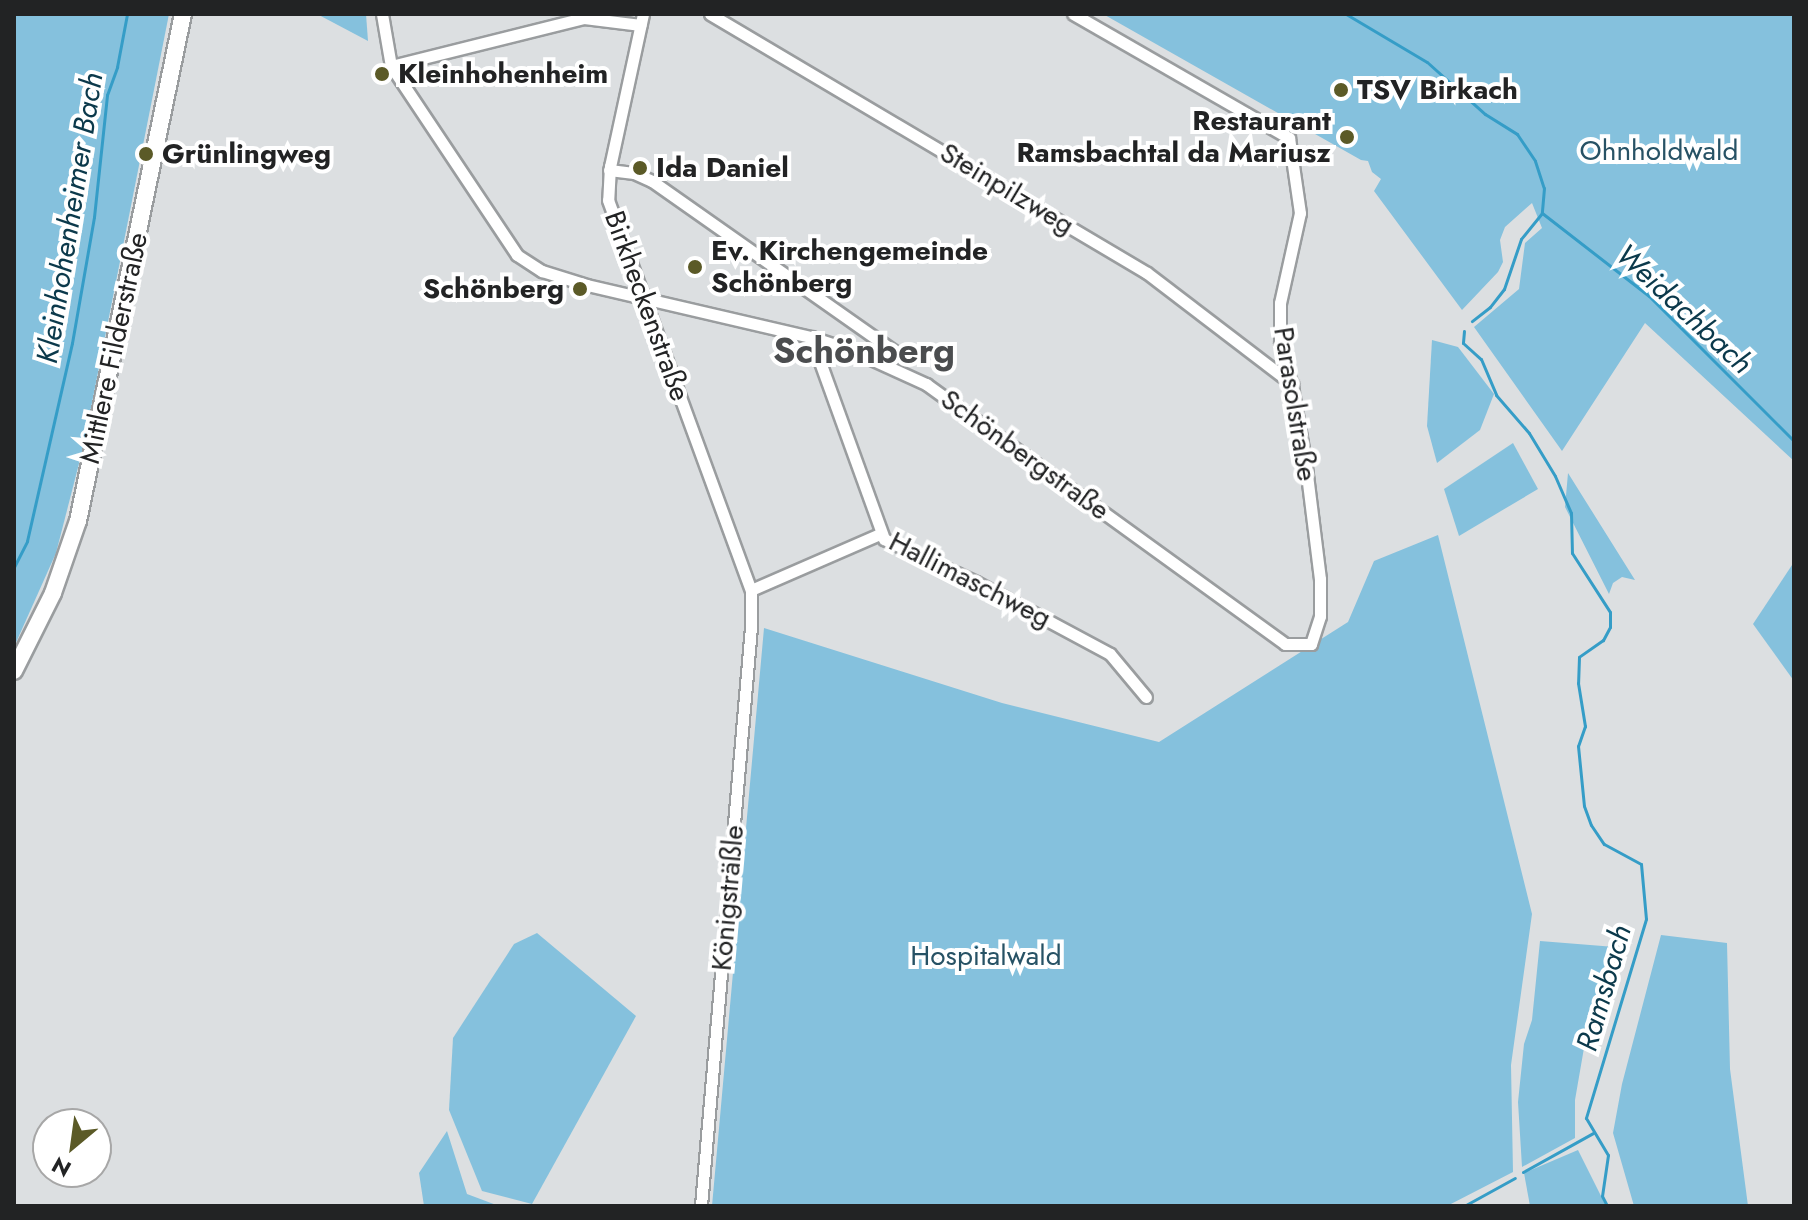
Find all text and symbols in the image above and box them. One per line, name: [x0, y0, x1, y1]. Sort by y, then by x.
place label: Kleinhohenheim: [398, 57, 608, 91]
marker: Kleinhohenheim: [373, 65, 391, 83]
water label: Kleinhohenheimer Bach: [29, 70, 111, 366]
place label: TSV Birkach: [1357, 73, 1518, 107]
marker: TSV Birkach: [1332, 81, 1350, 99]
place label: Restaurant Ramsbachtal da Mariusz: [1016, 104, 1331, 170]
marker: Restaurant Ramsbachtal da Mariusz: [1338, 128, 1356, 146]
park label: Ohnholdwald: [1580, 134, 1738, 168]
street label: Steinpilzweg: [934, 136, 1080, 242]
place label: Grünlingweg: [162, 137, 331, 171]
marker: Grünlingweg: [137, 145, 155, 163]
place label: Ida Daniel: [656, 151, 789, 185]
marker: Ida Daniel: [631, 159, 649, 177]
street label: Birkheckenstraße: [597, 206, 697, 406]
street label: Mittlere Filderstraße: [73, 229, 155, 467]
place label: Ev. Kirchengemeinde Schönberg: [711, 234, 988, 300]
water label: Weidachbach: [1608, 237, 1760, 381]
marker: Ev. Kirchengemeinde Schönberg: [686, 258, 704, 276]
place label: Schönberg: [423, 272, 564, 306]
marker: Schönberg: [571, 280, 589, 298]
street label: Parasolstraße: [1266, 325, 1324, 483]
district label: Schönberg: [773, 329, 955, 373]
street label: Schönbergstraße: [934, 383, 1116, 527]
street label: Hallimaschweg: [883, 525, 1057, 635]
street label: Königsträßle: [705, 824, 751, 972]
water label: Ramsbach: [1569, 921, 1639, 1055]
park label: Hospitalwald: [910, 939, 1062, 973]
north arrow: [32, 1108, 112, 1188]
text: N: [46, 1149, 77, 1185]

